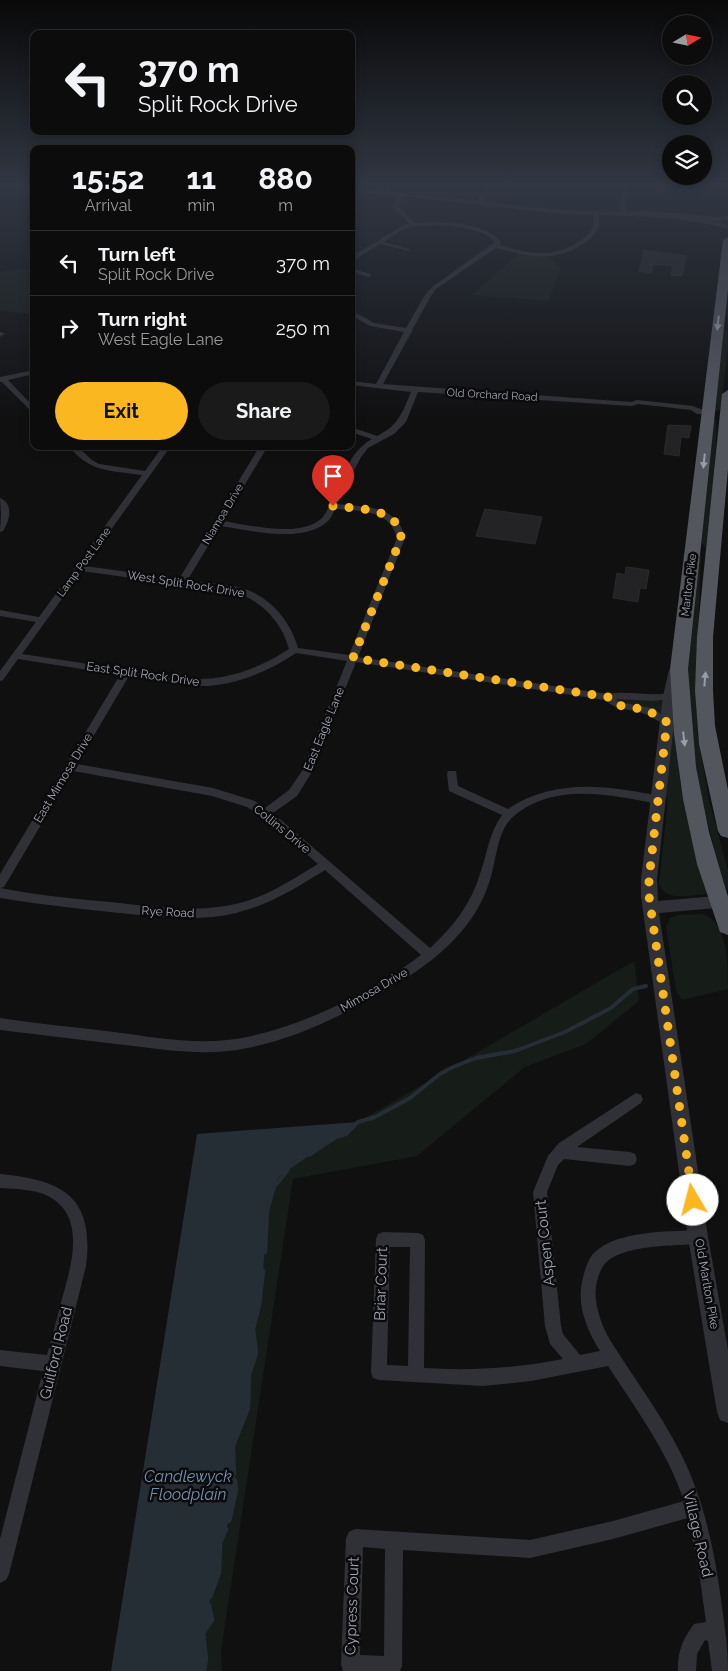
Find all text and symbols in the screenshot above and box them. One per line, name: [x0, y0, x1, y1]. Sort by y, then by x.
north arrow: [662, 15, 712, 65]
map controls: [662, 15, 712, 185]
text: 370 m: [138, 49, 240, 90]
icon: left: [55, 50, 120, 115]
button: search: [662, 75, 712, 125]
text: Split Rock Drive: [138, 91, 298, 117]
button: layers: [662, 135, 712, 185]
text: 15:52: [72, 161, 144, 196]
text: 11: [187, 161, 216, 196]
text: 880: [258, 161, 313, 196]
text: Arrival: [85, 196, 132, 215]
text: min: [188, 196, 215, 215]
text: m: [278, 196, 293, 215]
text: Turn left: [98, 243, 175, 265]
icon: left: [55, 249, 83, 277]
text: 370 m: [276, 252, 330, 274]
text: Split Rock Drive: [98, 265, 214, 284]
text: Turn right: [98, 308, 187, 330]
icon: right: [55, 314, 83, 342]
one-way arrow: [714, 315, 722, 331]
text: 250 m: [276, 317, 330, 339]
text: West Eagle Lane: [98, 330, 223, 349]
button: Exit: [55, 382, 188, 440]
button: Share: [198, 382, 330, 440]
street label: Old Orchard Road: [446, 386, 538, 404]
one-way arrow: [700, 453, 708, 469]
pin: [312, 455, 354, 506]
icon: arrive: [319, 462, 347, 490]
street label: Niamoa Drive: [200, 481, 247, 547]
street label: Lamp Post Lane: [54, 524, 114, 599]
street label: Marlton Pike: [679, 552, 699, 617]
street label: West Split Rock Drive: [126, 568, 246, 600]
street label: East Split Rock Drive: [86, 659, 200, 689]
one-way arrow: [701, 671, 709, 687]
street label: East Eagle Lane: [301, 685, 347, 773]
street label: East Mimosa Drive: [31, 731, 95, 825]
one-way arrow: [680, 732, 688, 748]
street label: Collins Drive: [251, 802, 313, 856]
street label: Rye Road: [141, 904, 195, 920]
street label: Mimosa Drive: [338, 965, 410, 1015]
position arrow: [666, 1173, 718, 1225]
street label: Aspen Court: [532, 1199, 558, 1287]
street label: Old Marlton Pike: [692, 1238, 722, 1330]
street label: Briar Court: [371, 1247, 391, 1321]
street label: Guilford Road: [36, 1305, 76, 1401]
water label: Candlewyck Floodplain: [144, 1467, 232, 1504]
street label: Village Road: [679, 1489, 717, 1579]
street label: Cypress Court: [341, 1557, 363, 1655]

